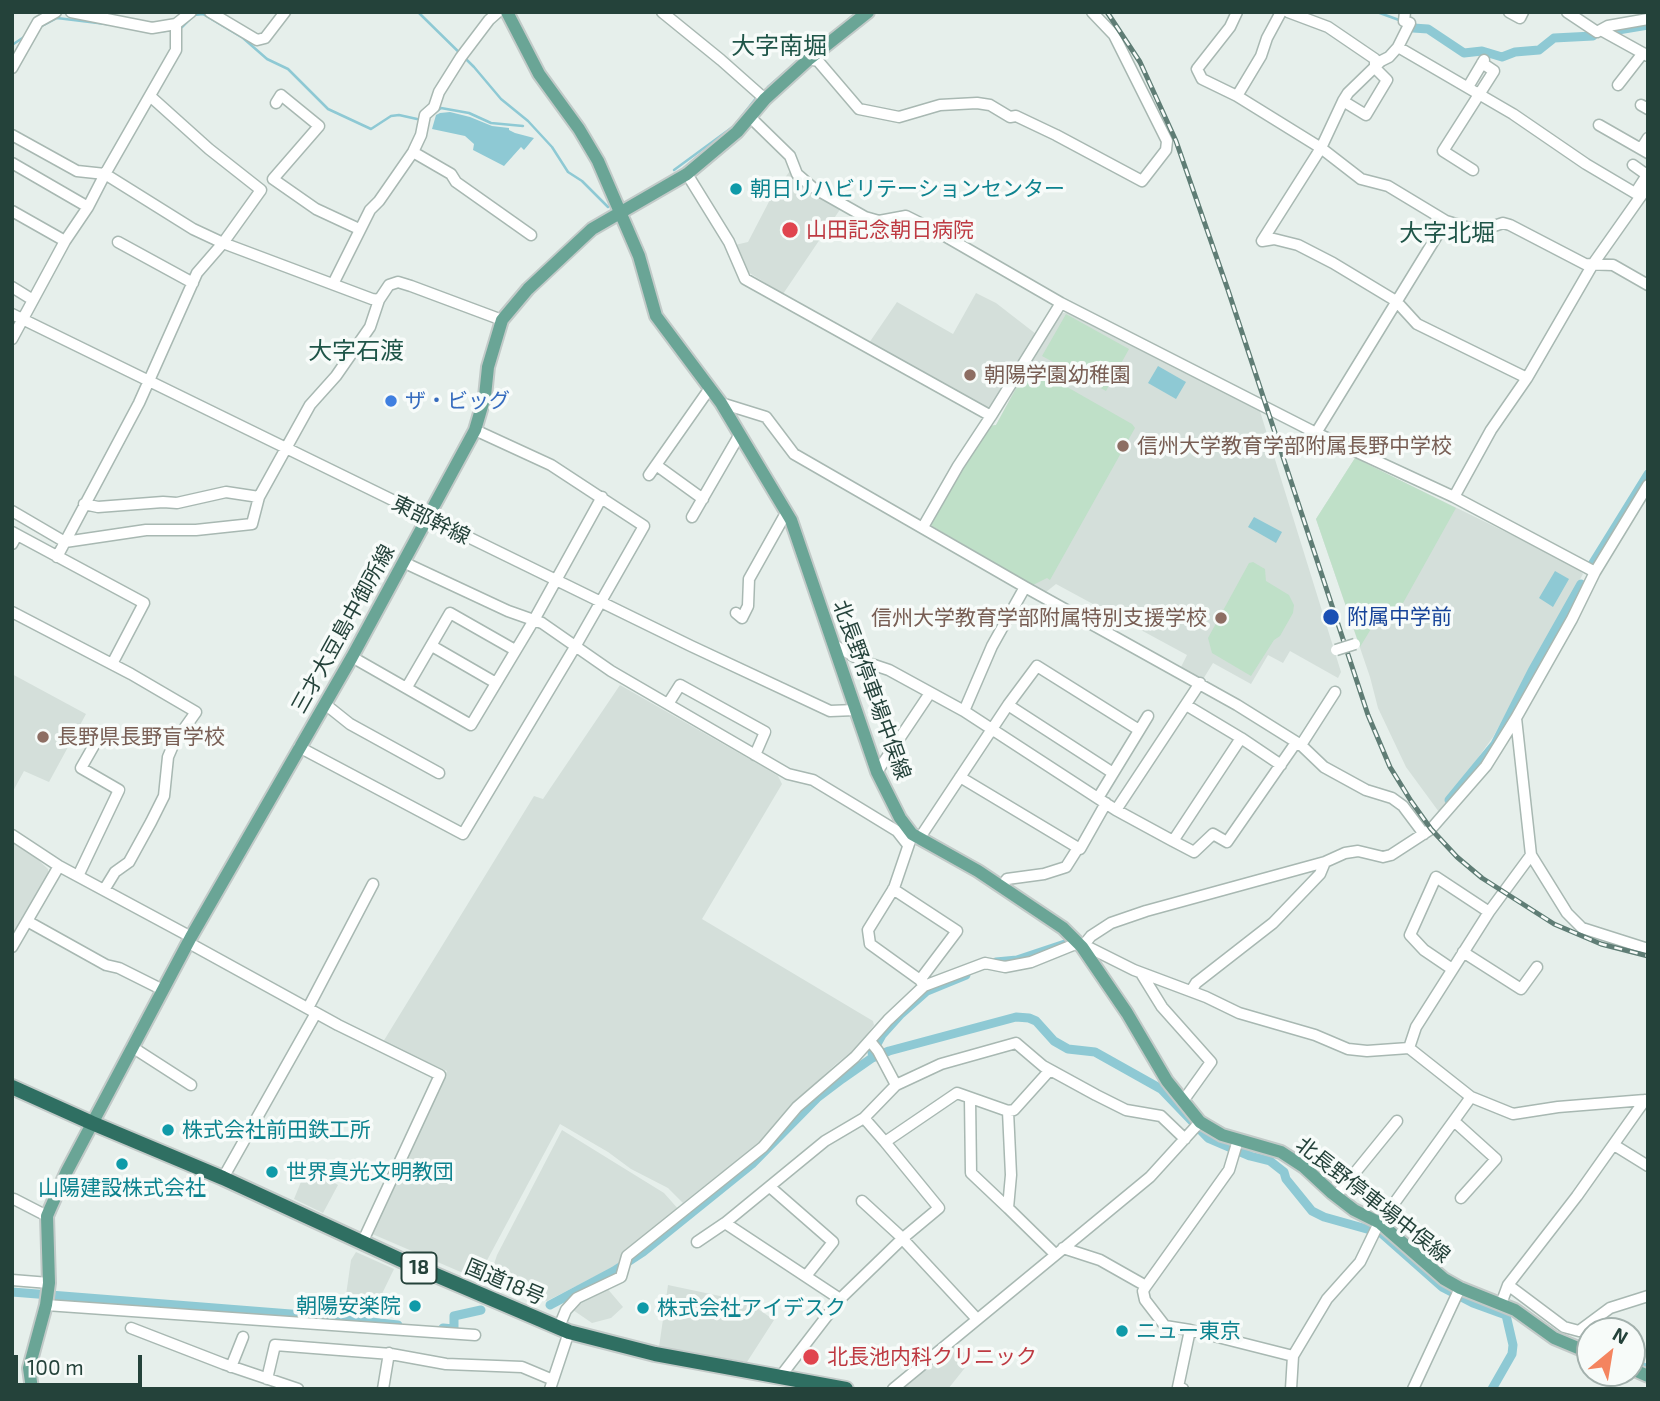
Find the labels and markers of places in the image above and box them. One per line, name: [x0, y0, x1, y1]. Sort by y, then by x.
place label: 朝日リハビリテーションセンター: [750, 176, 1065, 202]
marker: 朝日リハビリテーションセンター: [728, 181, 744, 197]
place label: 山田記念朝日病院: [806, 217, 974, 243]
marker: 山田記念朝日病院: [780, 220, 800, 240]
place label: 朝陽学園幼稚園: [984, 362, 1131, 388]
marker: 朝陽学園幼稚園: [962, 367, 978, 383]
place label: ザ・ビッグ: [405, 388, 510, 414]
marker: ザ・ビッグ: [383, 393, 399, 409]
place label: 信州大学教育学部附属長野中学校: [1137, 433, 1452, 459]
marker: 信州大学教育学部附属長野中学校: [1115, 438, 1131, 454]
place label: 附属中学前: [1347, 604, 1452, 630]
place label: 信州大学教育学部附属特別支援学校: [871, 605, 1207, 631]
marker: 附属中学前: [1321, 607, 1341, 627]
marker: 信州大学教育学部附属特別支援学校: [1213, 610, 1229, 626]
place label: 長野県長野盲学校: [57, 724, 225, 750]
marker: 長野県長野盲学校: [35, 729, 51, 745]
place label: 株式会社前田鉄工所: [182, 1117, 371, 1143]
marker: 株式会社前田鉄工所: [160, 1122, 176, 1138]
marker: 山陽建設株式会社: [114, 1156, 130, 1172]
place label: 世界真光文明教団: [286, 1159, 454, 1185]
marker: 世界真光文明教団: [264, 1164, 280, 1180]
place label: 山陽建設株式会社: [38, 1175, 206, 1201]
place label: 朝陽安楽院: [296, 1293, 401, 1319]
place label: 株式会社アイデスク: [657, 1295, 846, 1321]
marker: 朝陽安楽院: [407, 1298, 423, 1314]
marker: 株式会社アイデスク: [635, 1300, 651, 1316]
place label: ニュー東京: [1136, 1318, 1241, 1344]
marker: ニュー東京: [1114, 1323, 1130, 1339]
place label: 北長池内科クリニック: [827, 1344, 1037, 1370]
marker: 北長池内科クリニック: [801, 1347, 821, 1367]

